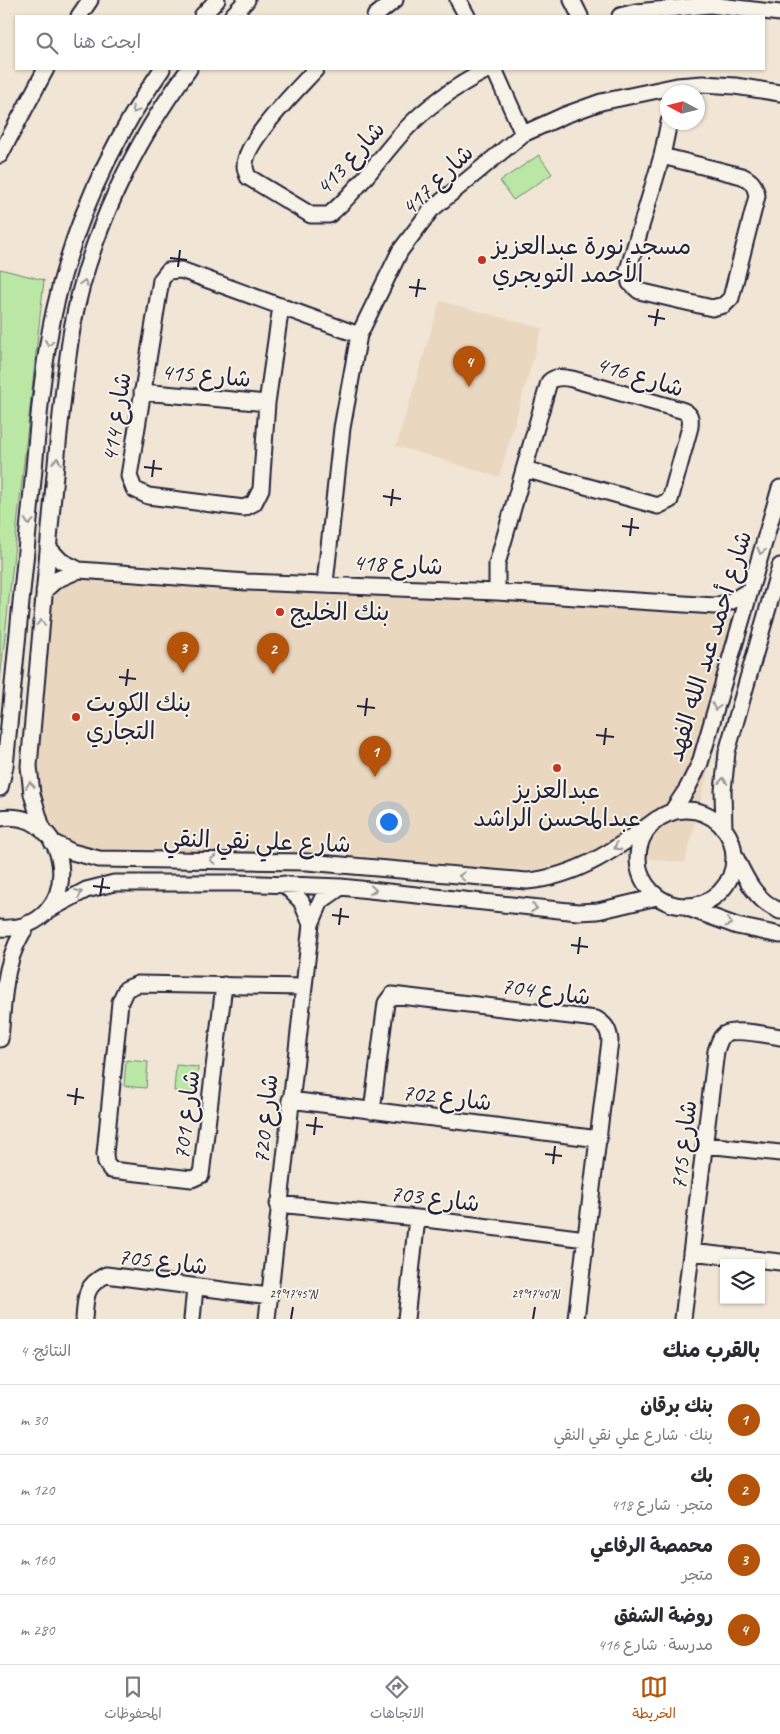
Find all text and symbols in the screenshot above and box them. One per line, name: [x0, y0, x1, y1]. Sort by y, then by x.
search box: [15, 15, 765, 70]
icon: search: [33, 29, 61, 57]
text: ابحث هنا: [73, 30, 141, 54]
north arrow: [660, 85, 705, 130]
one-way arrow: [132, 104, 142, 113]
street label: شارع 413: [309, 114, 393, 203]
street label: شارع 417: [394, 138, 481, 224]
place label: مسجد نورة عبدالعزيز الأحمد التويجري: [490, 231, 691, 291]
marker: مسجد نورة عبدالعزيز الأحمد التويجري: [476, 254, 488, 266]
one-way arrow: [78, 280, 88, 288]
one-way arrow: [45, 338, 55, 347]
pin: 4: [453, 346, 485, 387]
street label: شارع 416: [592, 348, 687, 405]
street label: شارع 415: [160, 356, 252, 396]
street label: شارع 414: [94, 370, 140, 464]
one-way arrow: [51, 457, 62, 465]
one-way arrow: [24, 518, 35, 526]
street label: شارع أحمد عبد الله الفهد: [660, 527, 760, 766]
street label: شارع 418: [352, 547, 444, 583]
one-way arrow: [757, 547, 767, 555]
place label: بنك الخليج: [290, 597, 389, 628]
marker: بنك الخليج: [274, 606, 286, 618]
one-way arrow: [35, 618, 46, 626]
pin: 3: [167, 632, 199, 673]
pin: 2: [257, 633, 289, 674]
place label: بنك الكويت التجاري: [86, 688, 191, 748]
one-way arrow: [712, 703, 722, 711]
marker: بنك الكويت التجاري: [70, 711, 82, 723]
pin: 1: [359, 736, 391, 777]
marker: عبدالعزيز عبدالمحسن الراشد: [551, 762, 563, 774]
place label: عبدالعزيز عبدالمحسن الراشد: [473, 775, 641, 833]
one-way arrow: [718, 777, 729, 785]
one-way arrow: [25, 780, 36, 788]
your location: [376, 809, 402, 835]
street label: شارع علي نقي النقي: [163, 823, 351, 865]
one-way arrow: [614, 840, 623, 850]
one-way arrow: [209, 855, 216, 865]
one-way arrow: [458, 870, 466, 881]
one-way arrow: [369, 884, 377, 895]
one-way arrow: [74, 888, 83, 899]
one-way arrow: [531, 902, 539, 913]
one-way arrow: [724, 918, 733, 928]
street label: شارع 704: [499, 970, 593, 1014]
street label: شارع 701: [166, 1068, 208, 1162]
street label: شارع 720: [245, 1073, 287, 1166]
street label: شارع 702: [400, 1077, 494, 1119]
street label: شارع 715: [663, 1098, 705, 1192]
street label: شارع 703: [388, 1178, 482, 1220]
street label: شارع 705: [116, 1241, 210, 1283]
map controls: [720, 1259, 765, 1304]
button: layers: [720, 1259, 765, 1304]
text: 29°17'45"N: [269, 1286, 318, 1302]
text: 29°17'40"N: [511, 1286, 560, 1302]
text: بالقرب منك: [663, 1337, 760, 1363]
text: النتائج: 4: [20, 1341, 71, 1361]
text: بنك برقان: [640, 1394, 713, 1418]
text: 30 m: [20, 1410, 47, 1430]
text: 1: [740, 1410, 748, 1430]
text: بنك · شارع علي نقي النقي: [553, 1425, 713, 1445]
text: بك: [690, 1464, 713, 1488]
text: 120 m: [20, 1480, 54, 1500]
text: 2: [740, 1480, 748, 1500]
text: متجر · شارع 418: [611, 1495, 713, 1515]
text: محمصة الرفاعي: [590, 1534, 713, 1558]
text: 160 m: [20, 1550, 54, 1570]
text: 3: [740, 1550, 748, 1570]
text: متجر: [682, 1565, 713, 1585]
text: روضة الشفق: [614, 1604, 713, 1628]
text: 280 m: [20, 1620, 54, 1640]
text: 4: [740, 1620, 748, 1640]
text: مدرسة · شارع 416: [598, 1635, 713, 1655]
tab: المحفوظات: [104, 1673, 162, 1726]
tab: الاتجاهات: [370, 1673, 424, 1726]
tab: الخريطة: [632, 1673, 676, 1726]

